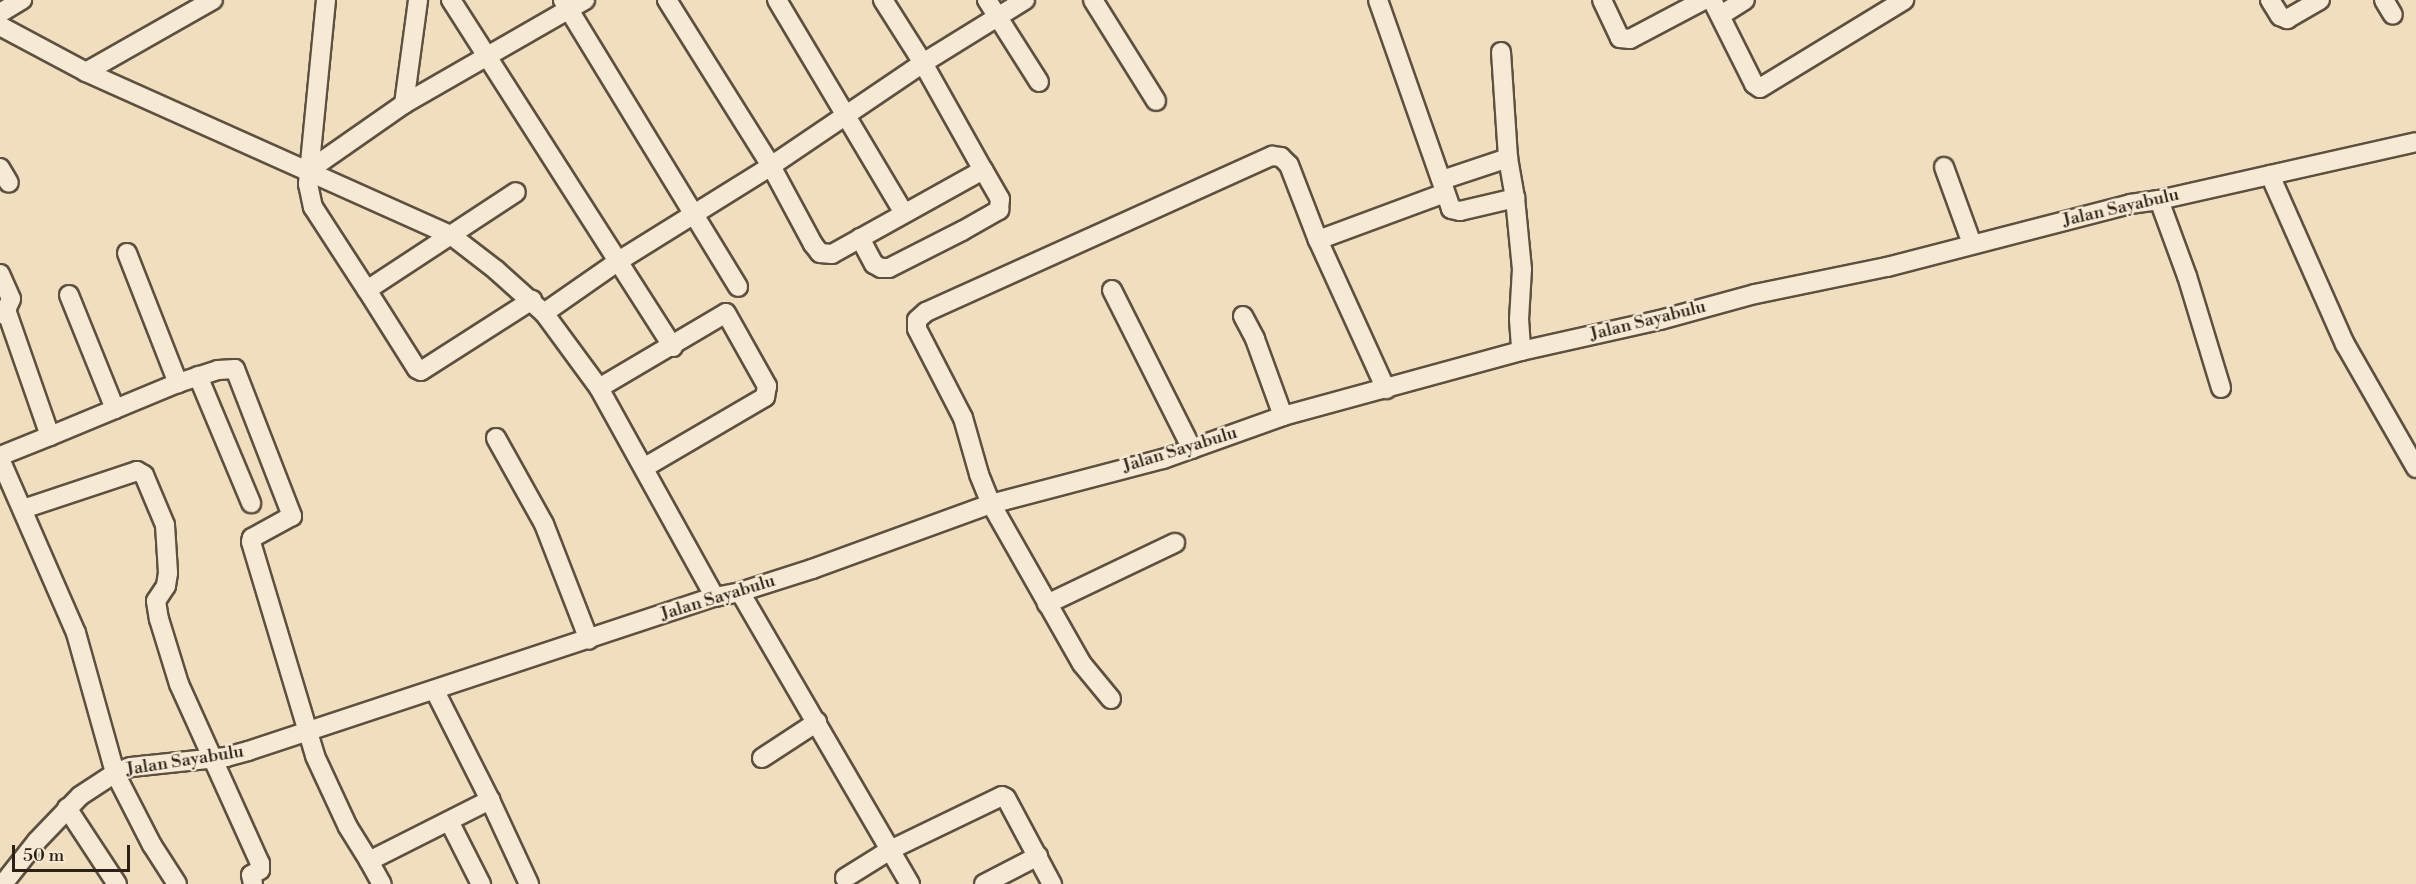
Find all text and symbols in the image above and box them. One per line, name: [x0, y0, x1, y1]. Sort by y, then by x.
street label: Jalan Sayabulu: [2061, 184, 2181, 232]
street label: Jalan Sayabulu: [1588, 296, 1708, 346]
street label: Jalan Sayabulu: [1120, 422, 1240, 478]
street label: Jalan Sayabulu: [658, 570, 778, 626]
street label: Jalan Sayabulu: [125, 741, 245, 781]
scale bar: [15, 833, 134, 871]
text: 50 m: [23, 844, 64, 867]

